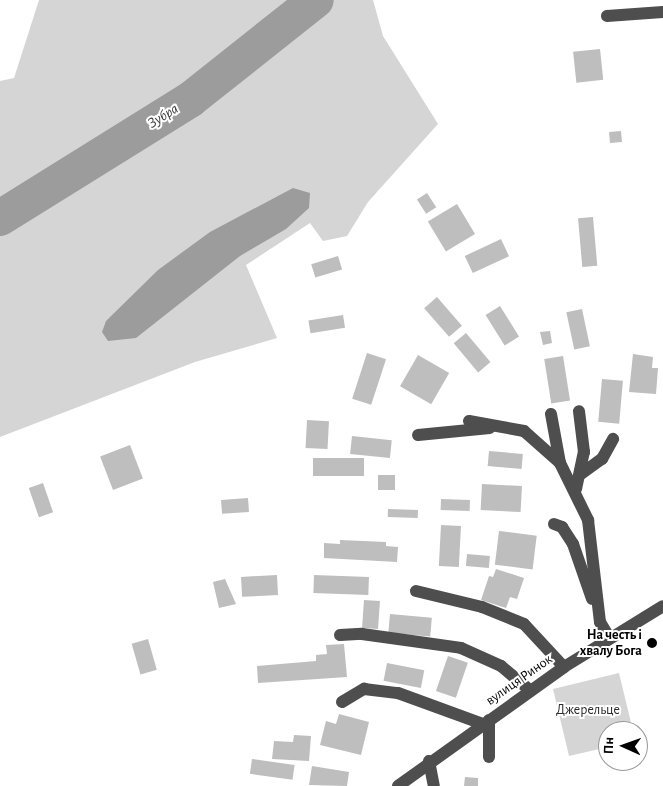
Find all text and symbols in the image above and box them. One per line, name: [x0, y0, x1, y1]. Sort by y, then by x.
water label: Зубра: [144, 100, 182, 132]
place label: На честь і хвалу Бога: [580, 627, 642, 660]
marker: На честь і хвалу Бога: [646, 637, 658, 649]
street label: вулиця Ринок: [483, 651, 555, 709]
park label: Джерельце: [556, 702, 620, 718]
north arrow: [598, 721, 648, 771]
text: Пн: [602, 737, 616, 754]

